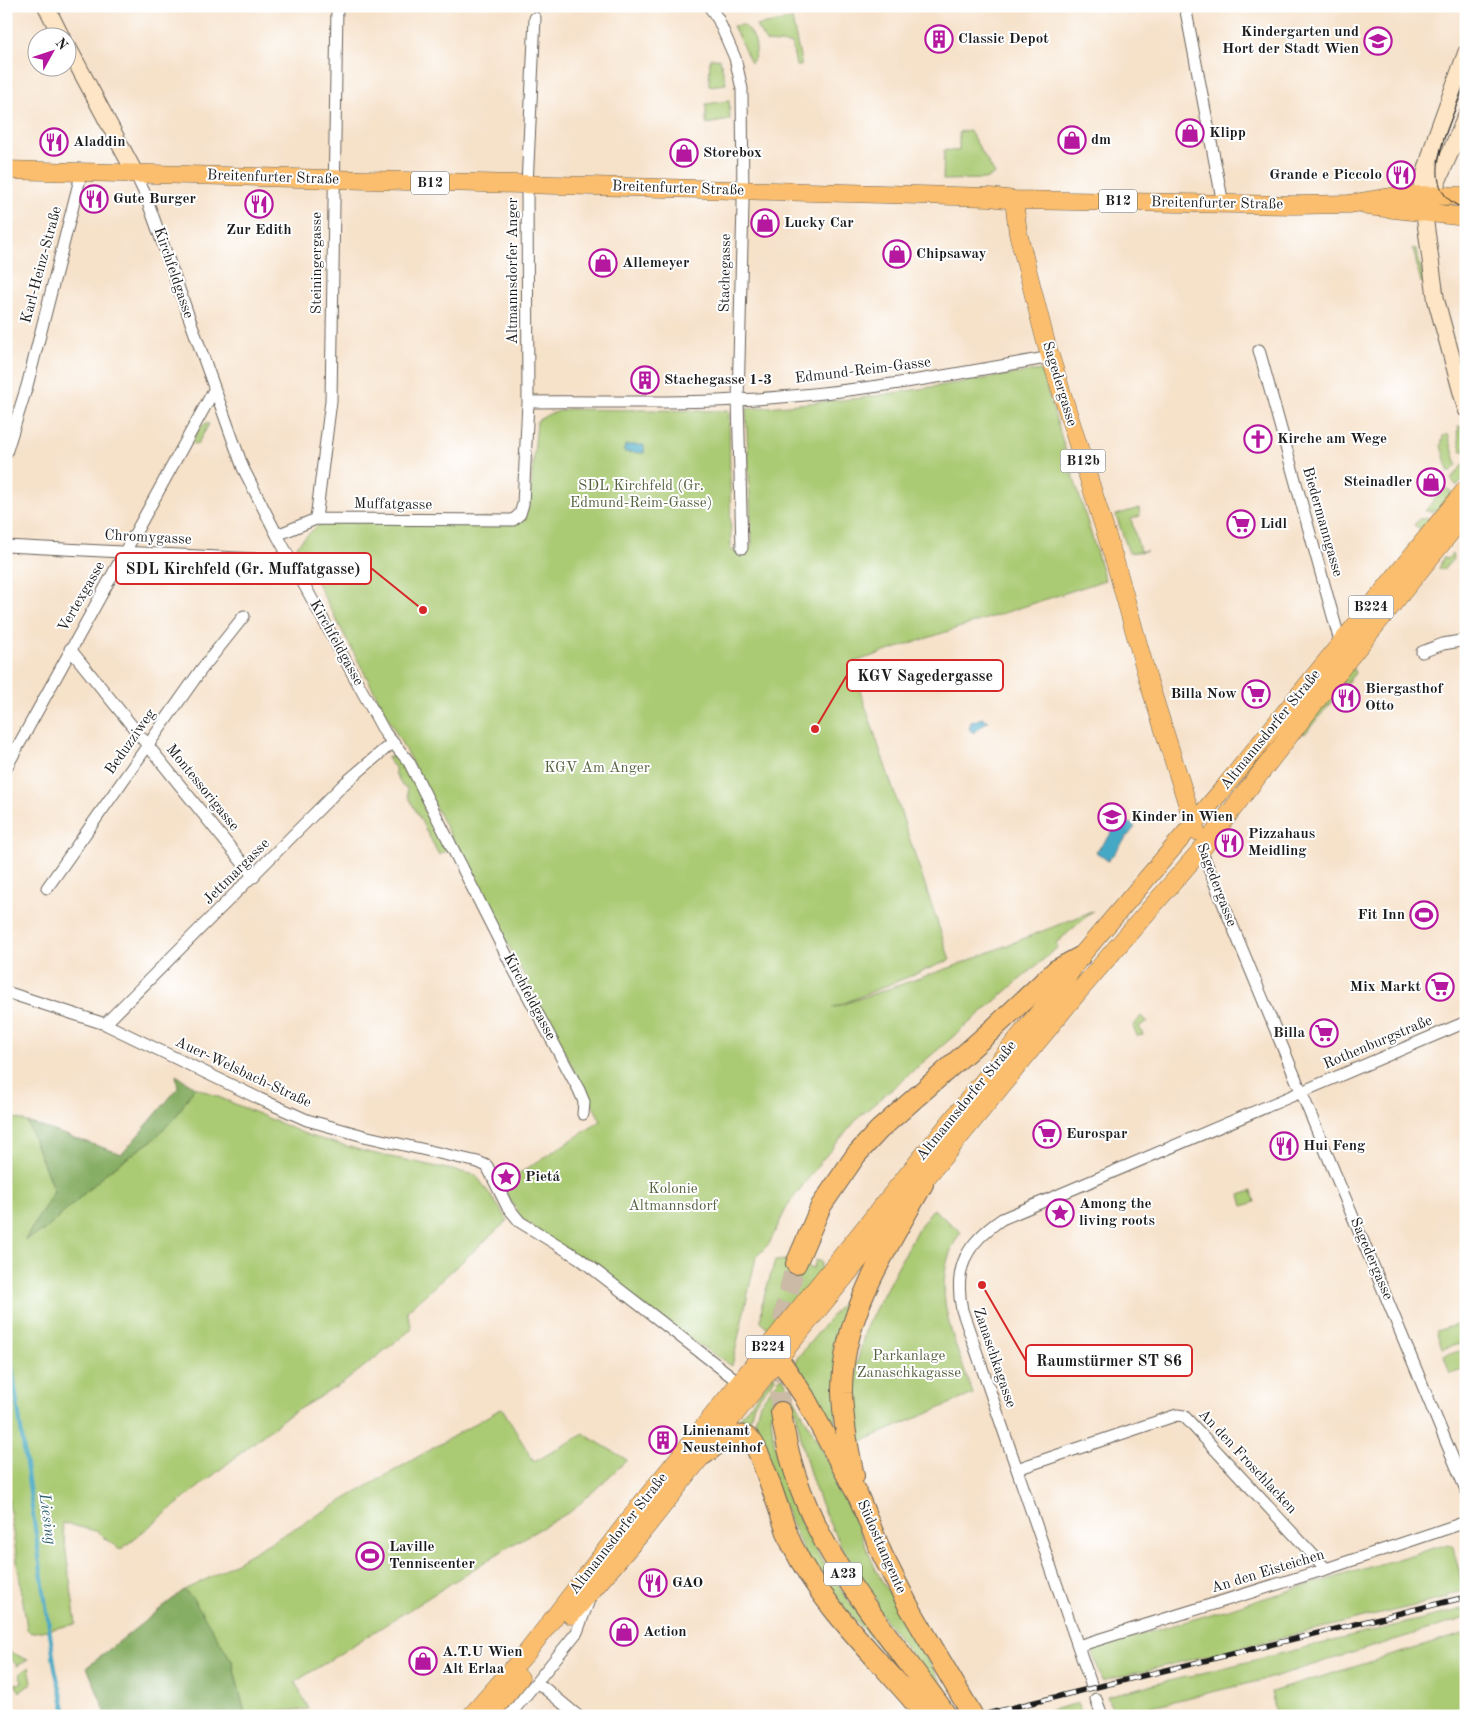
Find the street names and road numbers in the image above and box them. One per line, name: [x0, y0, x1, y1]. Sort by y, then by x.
street label: Breitenfurter Straße: [207, 168, 339, 188]
road number: B12: [411, 172, 449, 194]
street label: Breitenfurter Straße: [612, 179, 744, 199]
road number: B12: [1099, 190, 1137, 212]
street label: Breitenfurter Straße: [1151, 195, 1283, 213]
street label: Altmannsdorfer Anger: [506, 197, 521, 345]
street label: Karl-Heinz-Straße: [19, 205, 65, 325]
street label: Steiningergasse: [310, 212, 325, 314]
street label: Kirchfeldgasse: [150, 225, 196, 321]
street label: Stachegasse: [718, 233, 734, 313]
street label: Sagedergasse: [1039, 340, 1079, 428]
street label: Edmund-Reim-Gasse: [794, 355, 932, 387]
road number: B12b: [1060, 450, 1106, 472]
street label: Biedermanngasse: [1299, 466, 1345, 579]
street label: Muffatgasse: [354, 497, 433, 513]
street label: Chromygasse: [104, 528, 192, 548]
street label: Vertexgasse: [56, 559, 108, 635]
road number: B224: [1348, 596, 1394, 618]
street label: Kirchfeldgasse: [306, 598, 366, 688]
street label: Altmannsdorfer Straße: [1218, 667, 1324, 793]
street label: Beduzziweg: [103, 706, 159, 778]
street label: Montessorigasse: [163, 742, 241, 834]
street label: Jettmargasse: [201, 836, 273, 908]
street label: Sagedergasse: [1193, 841, 1239, 929]
street label: Kirchfeldgasse: [500, 951, 558, 1043]
street label: Rothenburgstraße: [1321, 1013, 1435, 1073]
street label: Auer-Welsbach-Straße: [173, 1035, 313, 1111]
street label: Altmannsdorfer Straße: [914, 1038, 1020, 1164]
street label: Sagedergasse: [1347, 1216, 1395, 1303]
street label: Zanaschkagasse: [970, 1306, 1018, 1410]
road number: B224: [746, 1335, 790, 1358]
street label: An den Froschlacken: [1195, 1407, 1299, 1517]
street label: Altmannsdorfer Straße: [567, 1470, 671, 1597]
street label: Südosttangente: [854, 1498, 908, 1596]
street label: An den Eisteichen: [1210, 1548, 1326, 1596]
road number: A23: [824, 1562, 862, 1586]

